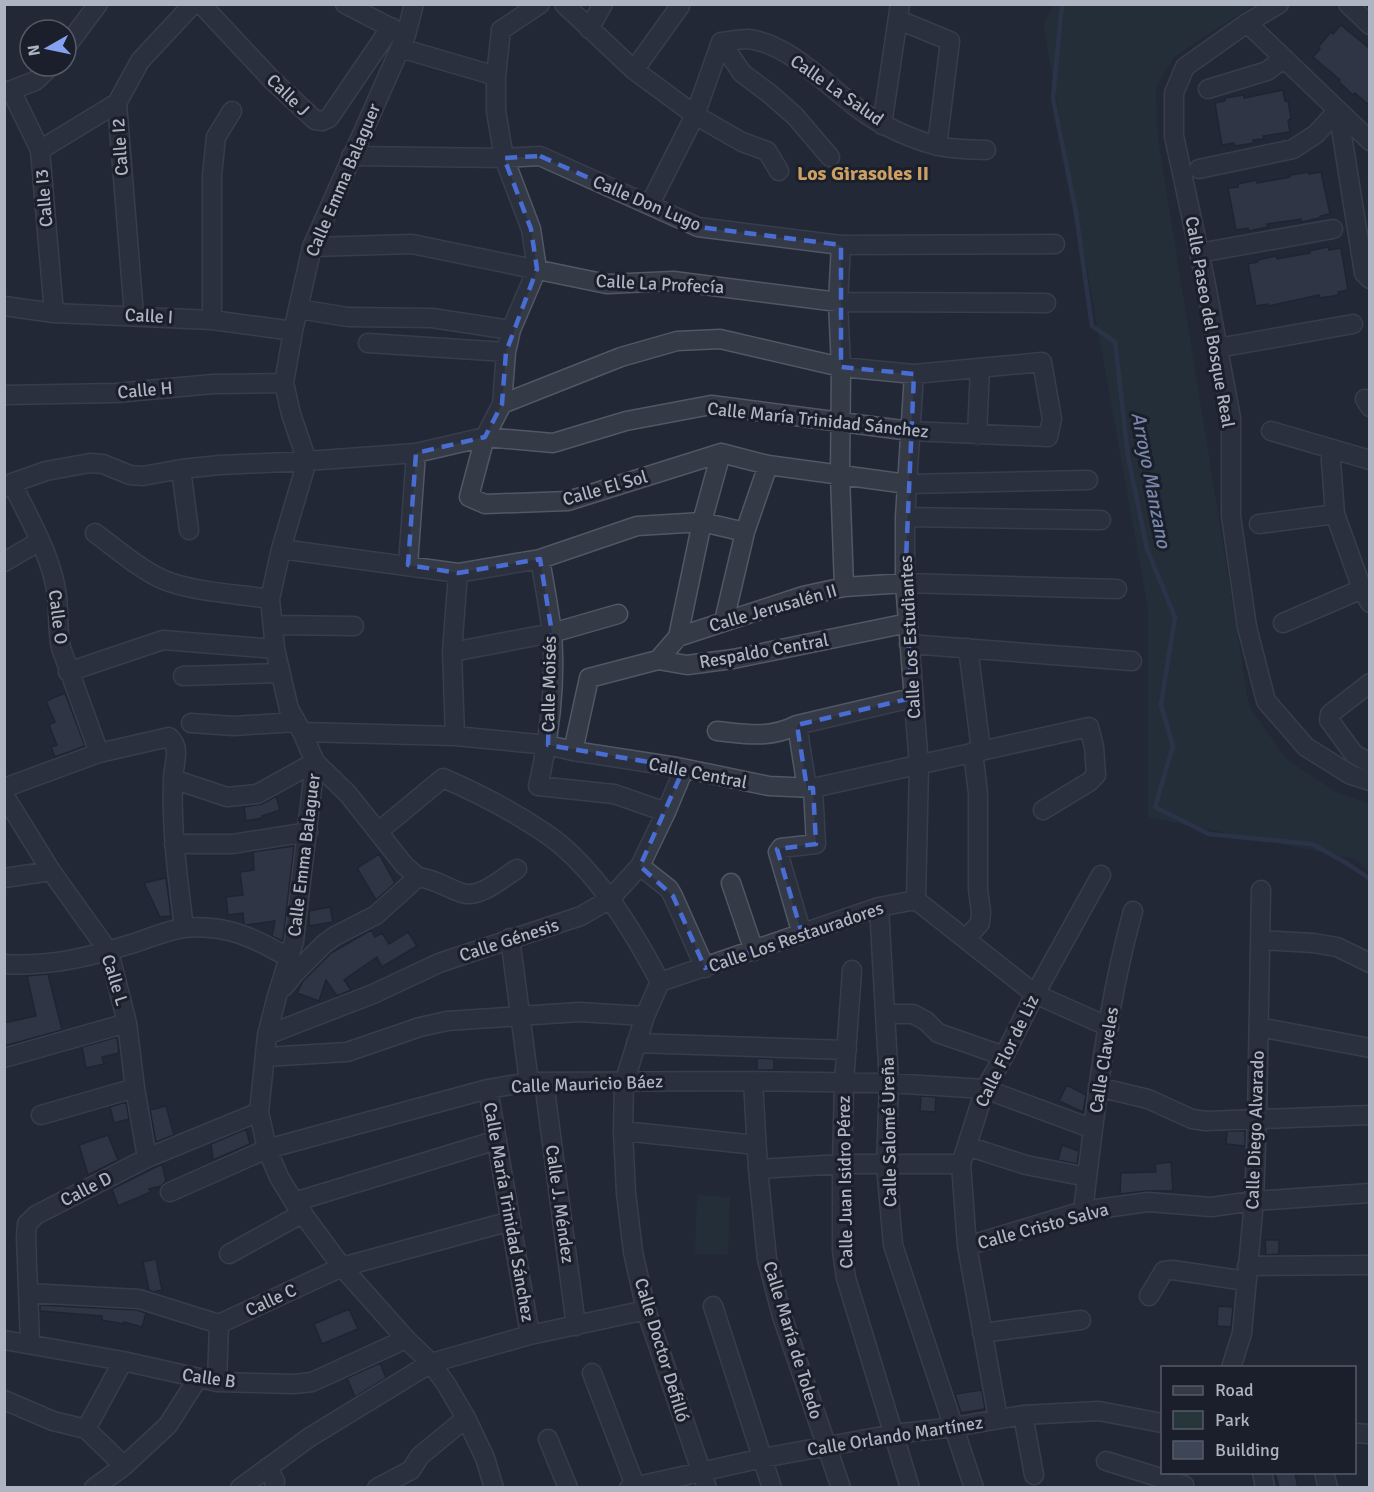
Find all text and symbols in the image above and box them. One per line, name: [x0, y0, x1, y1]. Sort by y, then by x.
north arrow: [18, 18, 78, 78]
text: N: [23, 43, 45, 57]
street label: Calle La Salud: [786, 50, 888, 130]
street label: Calle J: [262, 69, 314, 121]
street label: Calle Emma Balaguer: [301, 100, 385, 260]
street label: Calle I2: [107, 117, 133, 177]
district label: Los Girasoles II: [797, 161, 929, 186]
street label: Calle I3: [31, 168, 57, 228]
street label: Calle Don Lugo: [590, 170, 704, 236]
street label: Calle Paseo del Bosque Real: [1181, 215, 1239, 429]
street label: Calle La Profecía: [595, 270, 725, 298]
street label: Calle I: [124, 304, 174, 328]
street label: Calle H: [117, 377, 173, 403]
street label: Calle María Trinidad Sánchez: [706, 397, 930, 443]
water label: Arroyo Manzano: [1126, 410, 1177, 552]
street label: Calle El Sol: [560, 465, 650, 511]
street label: Calle Los Estudiantes: [895, 555, 925, 719]
street label: Calle Jerusalén II: [707, 579, 839, 637]
street label: Calle O: [44, 588, 72, 646]
street label: Respaldo Central: [698, 629, 830, 673]
street label: Calle Moisés: [537, 635, 561, 732]
street label: Calle Central: [647, 753, 749, 793]
street label: Calle Emma Balaguer: [283, 772, 325, 938]
street label: Calle Los Restauradores: [706, 897, 886, 977]
street label: Calle Génesis: [457, 914, 562, 966]
street label: Calle L: [97, 952, 133, 1008]
street label: Calle Flor de Liz: [970, 991, 1044, 1111]
street label: Calle Claveles: [1085, 1005, 1123, 1115]
street label: Calle Diego Alvarado: [1241, 1050, 1269, 1210]
street label: Calle Salomé Ureña: [877, 1057, 901, 1207]
street label: Calle Mauricio Báez: [511, 1070, 663, 1098]
street label: Calle Juan Isidro Pérez: [832, 1095, 858, 1269]
street label: Calle María Trinidad Sánchez: [479, 1101, 539, 1323]
street label: Calle J. Méndez: [541, 1143, 579, 1265]
street label: Calle D: [57, 1167, 115, 1211]
street label: Calle Cristo Salva: [975, 1198, 1111, 1254]
street label: Calle María de Toledo: [759, 1258, 827, 1422]
street label: Calle Doctor Defilló: [630, 1275, 694, 1425]
street label: Calle C: [242, 1279, 300, 1321]
street label: Calle B: [181, 1363, 237, 1393]
legend: [1161, 1366, 1356, 1474]
text: Road: [1215, 1379, 1254, 1401]
text: Park: [1215, 1409, 1250, 1431]
street label: Calle Orlando Martínez: [806, 1411, 984, 1461]
text: Building: [1215, 1439, 1279, 1461]

